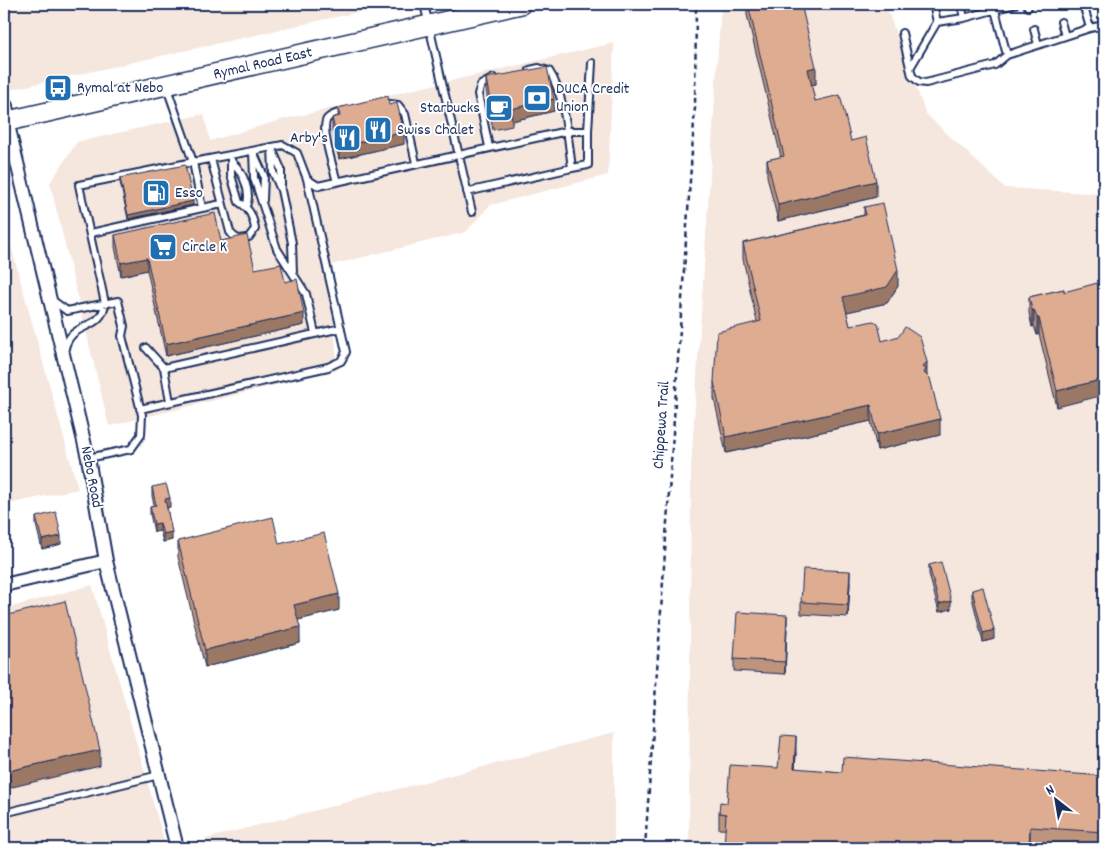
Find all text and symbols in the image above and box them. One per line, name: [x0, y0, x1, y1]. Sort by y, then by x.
street label: Rymal Road East: [211, 41, 315, 87]
bus stop icon: Rymal at Nebo: [43, 73, 73, 103]
place label: Rymal at Nebo: [77, 77, 163, 100]
place label: DUCA Credit Union: [556, 78, 630, 119]
bank icon: DUCA Credit Union: [522, 83, 552, 113]
cafe icon: Starbucks: [484, 93, 514, 123]
place label: Starbucks: [420, 97, 480, 120]
restaurant icon: Swiss Chalet: [363, 115, 393, 145]
place label: Swiss Chalet: [397, 119, 474, 142]
restaurant icon: Arby's: [332, 123, 362, 153]
place label: Arby's: [290, 127, 328, 150]
fuel station icon: Esso: [141, 178, 171, 208]
place label: Esso: [175, 182, 203, 205]
supermarket icon: Circle K: [148, 232, 178, 262]
place label: Circle K: [182, 236, 227, 259]
street label: Chippewa Trail: [647, 380, 677, 470]
street label: Nebo Road: [74, 444, 108, 510]
north arrow: [1030, 774, 1080, 824]
text: N: [1042, 780, 1059, 801]

